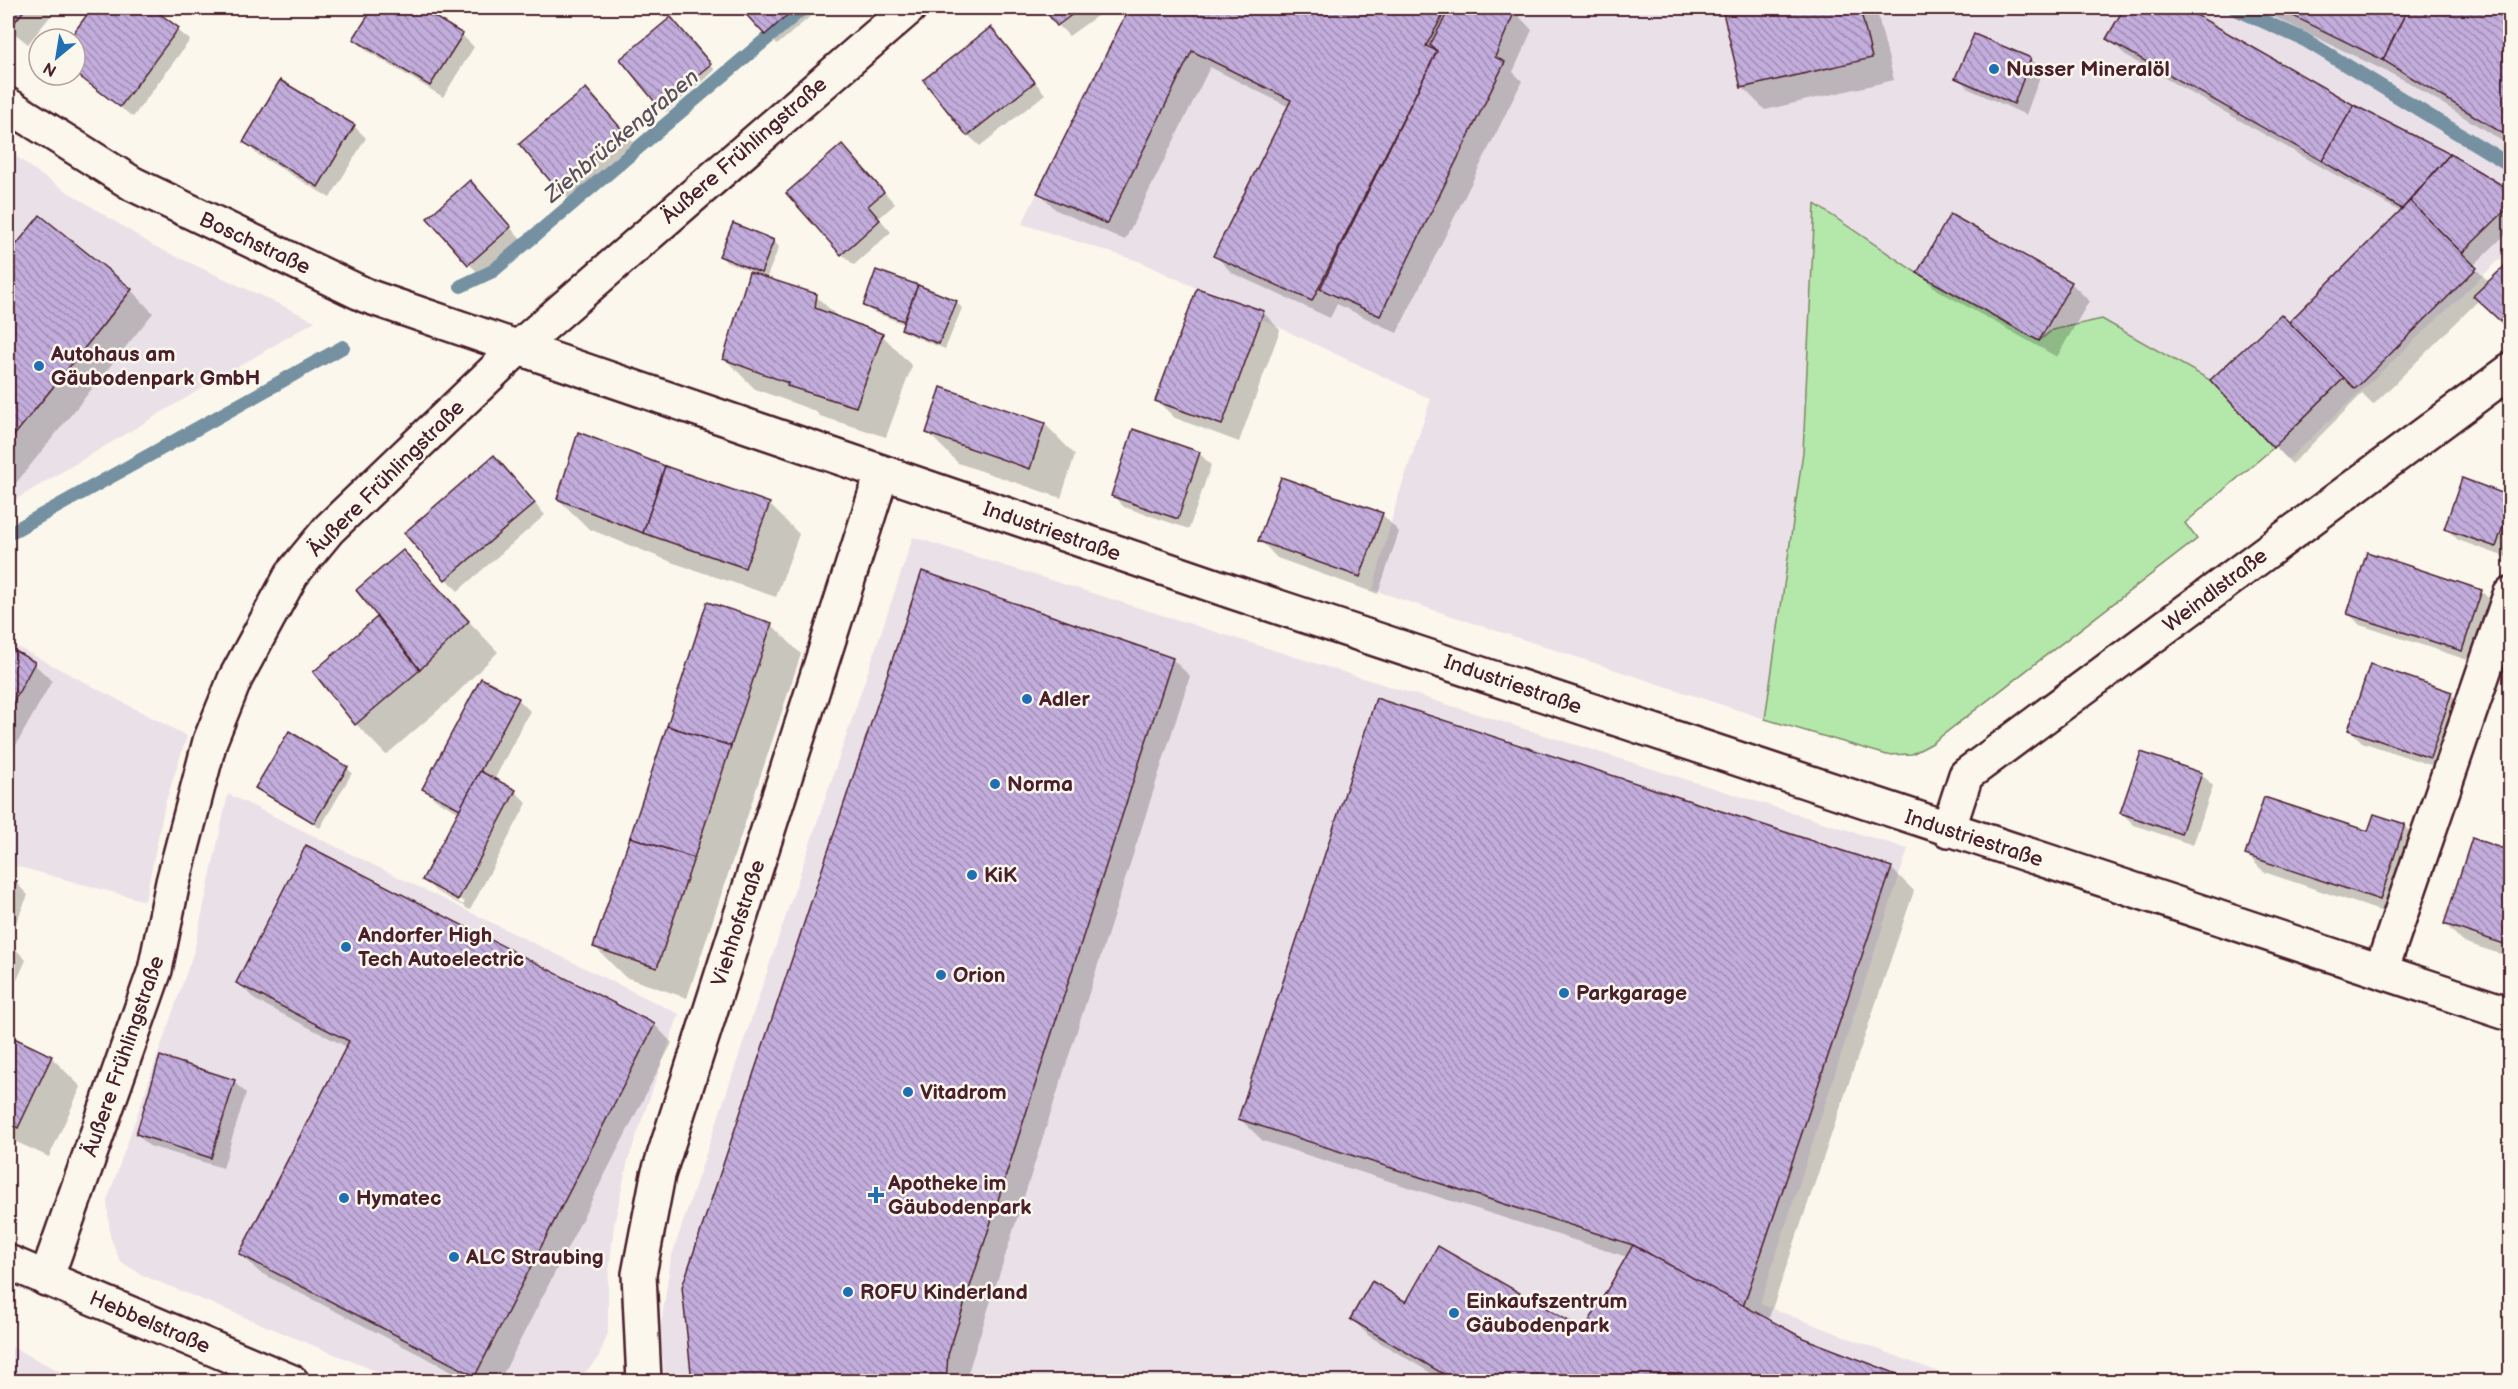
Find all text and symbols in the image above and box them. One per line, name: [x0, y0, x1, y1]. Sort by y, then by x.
north arrow: [27, 27, 87, 87]
text: N: [40, 57, 60, 80]
place label: Nusser Mineralöl: [2006, 57, 2170, 82]
marker: Nusser Mineralöl: [1987, 62, 2001, 76]
water label: Ziehbrückengraben: [539, 64, 705, 209]
street label: Äußere Frühlingstraße: [657, 72, 832, 229]
street label: Boschstraße: [195, 207, 314, 280]
place label: Autohaus am Gäubodenpark GmbH: [50, 342, 260, 391]
marker: Autohaus am Gäubodenpark GmbH: [32, 359, 46, 373]
street label: Äußere Frühlingstraße: [303, 395, 470, 562]
street label: Industriestraße: [980, 496, 1124, 567]
street label: Weindlstraße: [2158, 543, 2272, 638]
street label: Industriestraße: [1441, 649, 1585, 720]
place label: Adler: [1038, 687, 1090, 712]
marker: Adler: [1020, 692, 1034, 706]
place label: Norma: [1007, 772, 1073, 797]
marker: Norma: [988, 777, 1002, 791]
street label: Industriestraße: [1902, 804, 2046, 873]
street label: Viehhofstraße: [706, 857, 771, 990]
place label: KiK: [984, 863, 1017, 888]
marker: KiK: [965, 868, 979, 882]
place label: Andorfer High Tech Autoelectric: [357, 923, 524, 972]
marker: Andorfer High Tech Autoelectric: [339, 940, 353, 954]
street label: Äußere Frühlingstraße: [77, 952, 170, 1160]
place label: Orion: [953, 963, 1006, 988]
marker: Orion: [934, 968, 948, 982]
place label: Parkgarage: [1576, 981, 1687, 1006]
marker: Parkgarage: [1557, 986, 1571, 1000]
place label: Vitadrom: [920, 1080, 1007, 1105]
marker: Vitadrom: [901, 1085, 915, 1099]
place label: Apotheke im Gäubodenpark: [887, 1171, 1031, 1220]
place label: Hymatec: [356, 1186, 441, 1211]
marker: Apotheke im Gäubodenpark: [869, 1188, 883, 1202]
marker: Hymatec: [337, 1191, 351, 1205]
place label: ALC Straubing: [465, 1245, 604, 1270]
marker: ALC Straubing: [447, 1250, 461, 1264]
place label: ROFU Kinderland: [860, 1280, 1028, 1305]
marker: ROFU Kinderland: [841, 1285, 855, 1299]
street label: Hebbelstraße: [86, 1286, 214, 1359]
place label: Einkaufszentrum Gäubodenpark: [1466, 1289, 1627, 1338]
marker: Einkaufszentrum Gäubodenpark: [1447, 1306, 1461, 1320]

